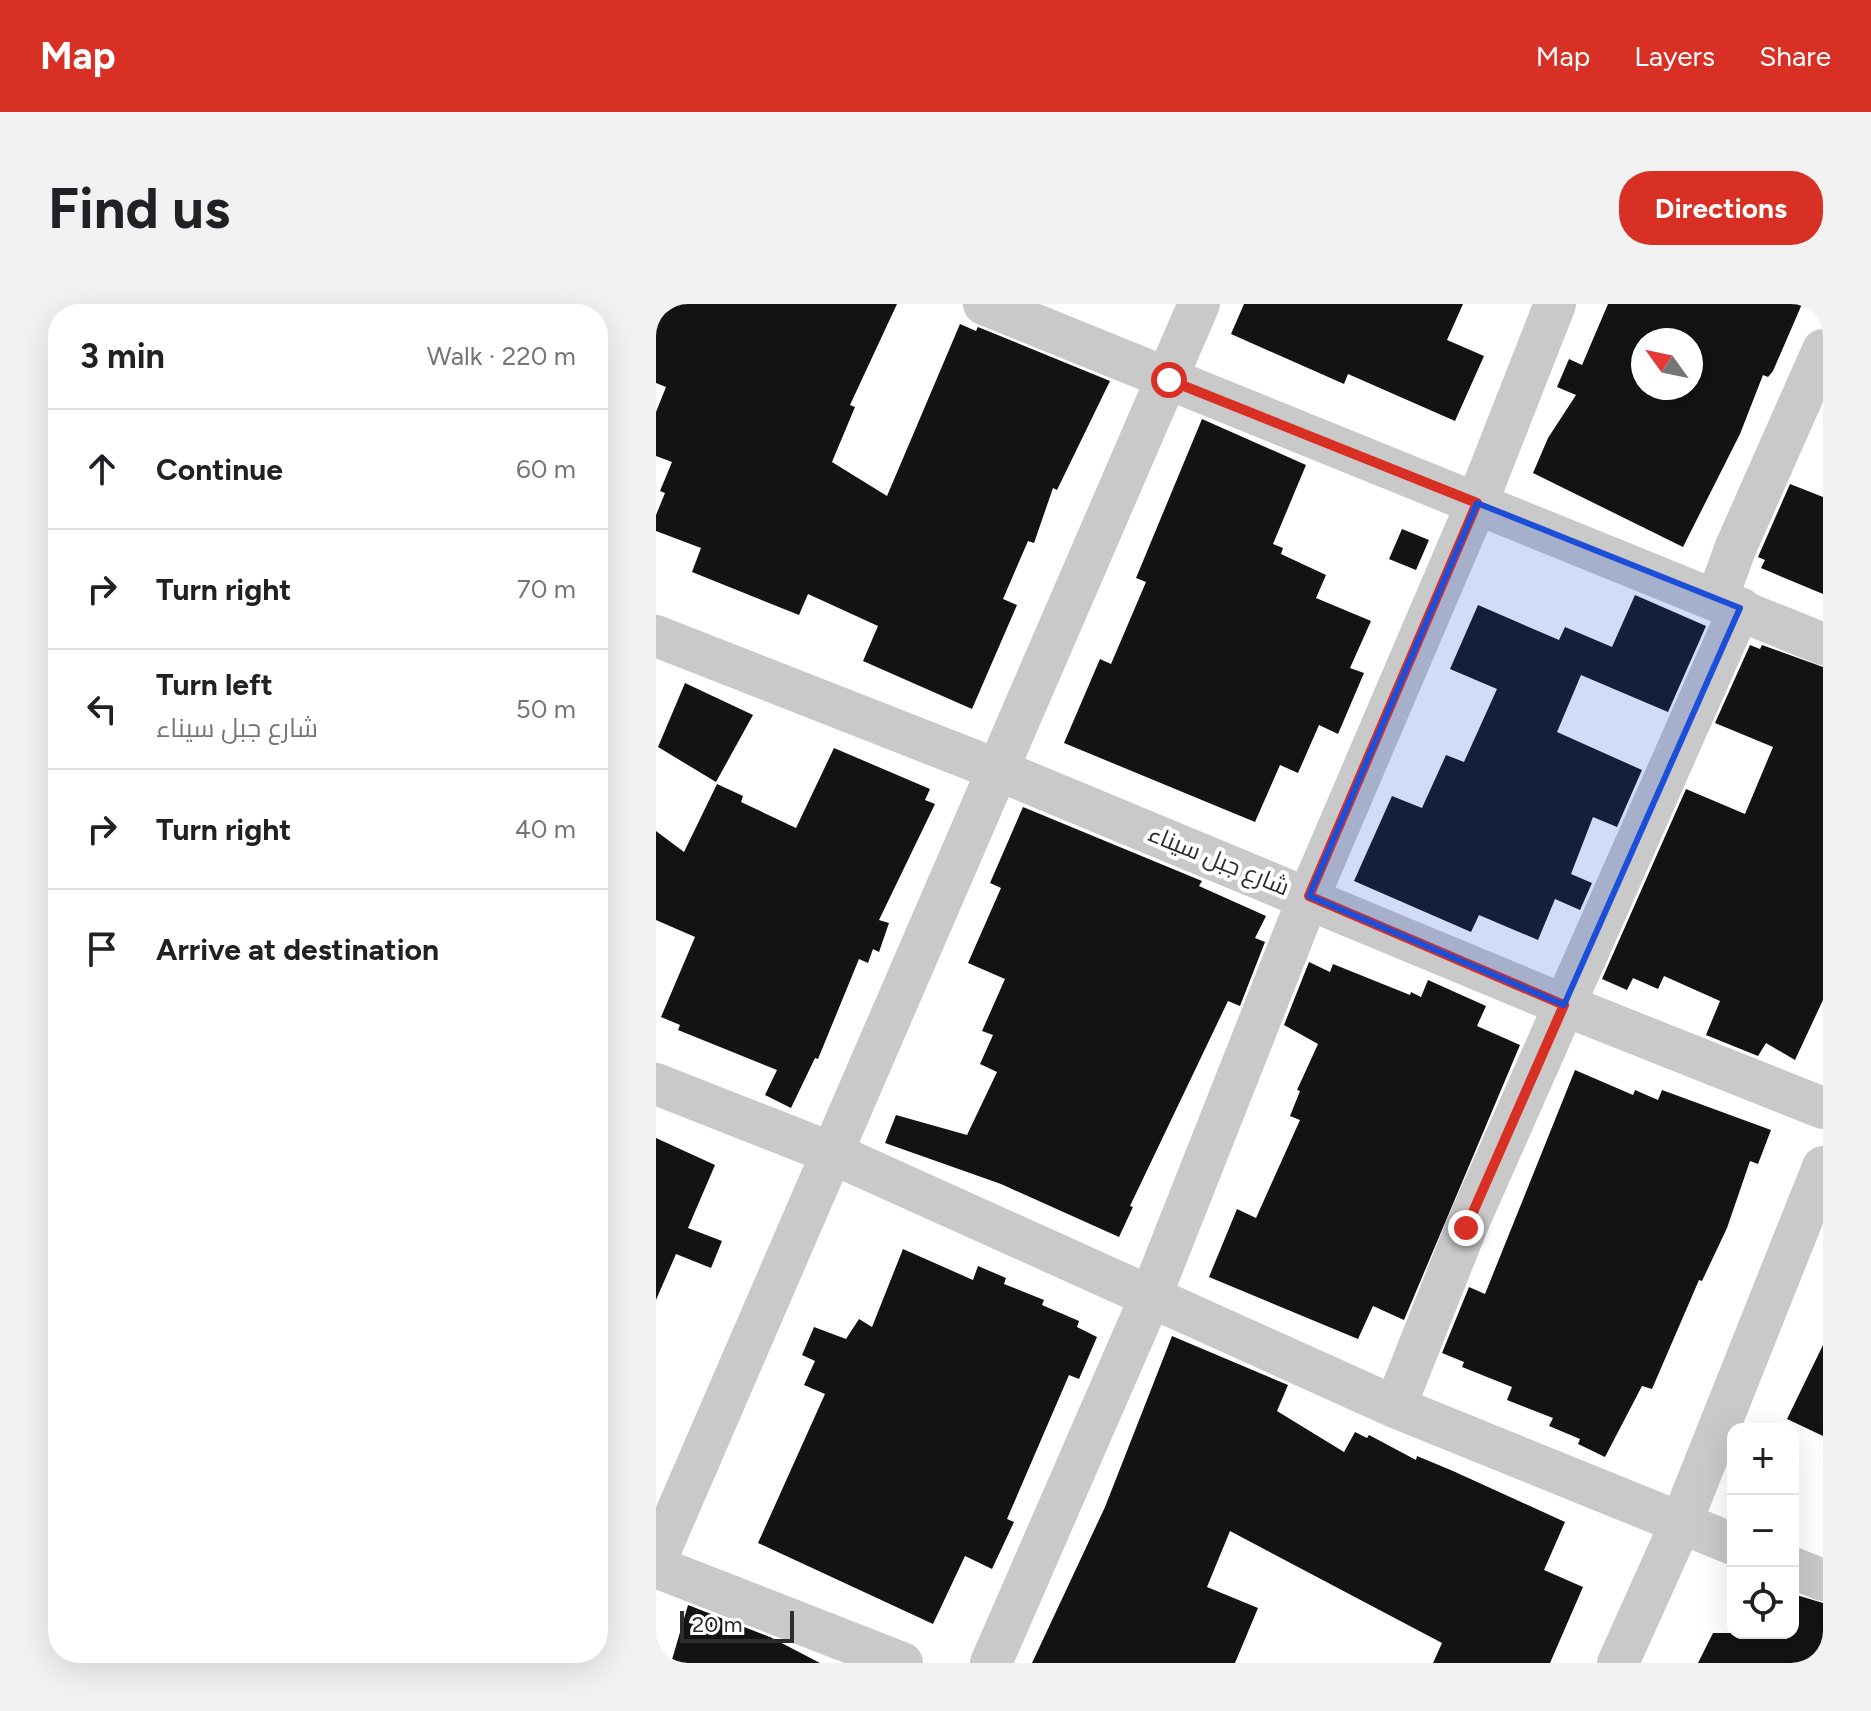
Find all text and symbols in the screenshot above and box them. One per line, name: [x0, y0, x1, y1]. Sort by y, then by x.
text: Map: [40, 33, 116, 79]
text: Map: [1536, 39, 1590, 73]
text: Layers: [1634, 39, 1715, 73]
text: Share: [1759, 39, 1831, 73]
button: Directions: [1619, 171, 1823, 245]
text: Find us: [48, 175, 230, 242]
north arrow: [1631, 328, 1703, 400]
text: 3 min: [80, 336, 165, 377]
text: Walk · 220 m: [427, 340, 576, 372]
route start: [1151, 362, 1187, 398]
icon: ahead: [80, 447, 124, 491]
text: Continue: [156, 451, 283, 488]
text: 60 m: [516, 453, 576, 485]
icon: right: [80, 567, 124, 611]
text: Turn right: [156, 571, 291, 608]
text: 70 m: [517, 573, 576, 605]
text: Turn left: [156, 666, 273, 703]
icon: left: [80, 687, 124, 731]
text: 50 m: [516, 693, 576, 725]
text: شارع جبل سيناء: [156, 712, 318, 744]
icon: right: [80, 807, 124, 851]
text: Turn right: [156, 811, 291, 848]
text: 40 m: [515, 813, 576, 845]
street label: شارع جبل سيناء: [1143, 819, 1294, 903]
icon: arrive: [80, 927, 124, 971]
text: Arrive at destination: [156, 931, 439, 968]
route end: [1448, 1210, 1484, 1246]
map controls: [1727, 1423, 1799, 1639]
button: +: [1727, 1423, 1799, 1495]
button: −: [1727, 1495, 1799, 1567]
button: locate: [1727, 1567, 1799, 1639]
scale bar: [680, 1607, 794, 1643]
text: 20 m: [692, 1611, 743, 1638]

